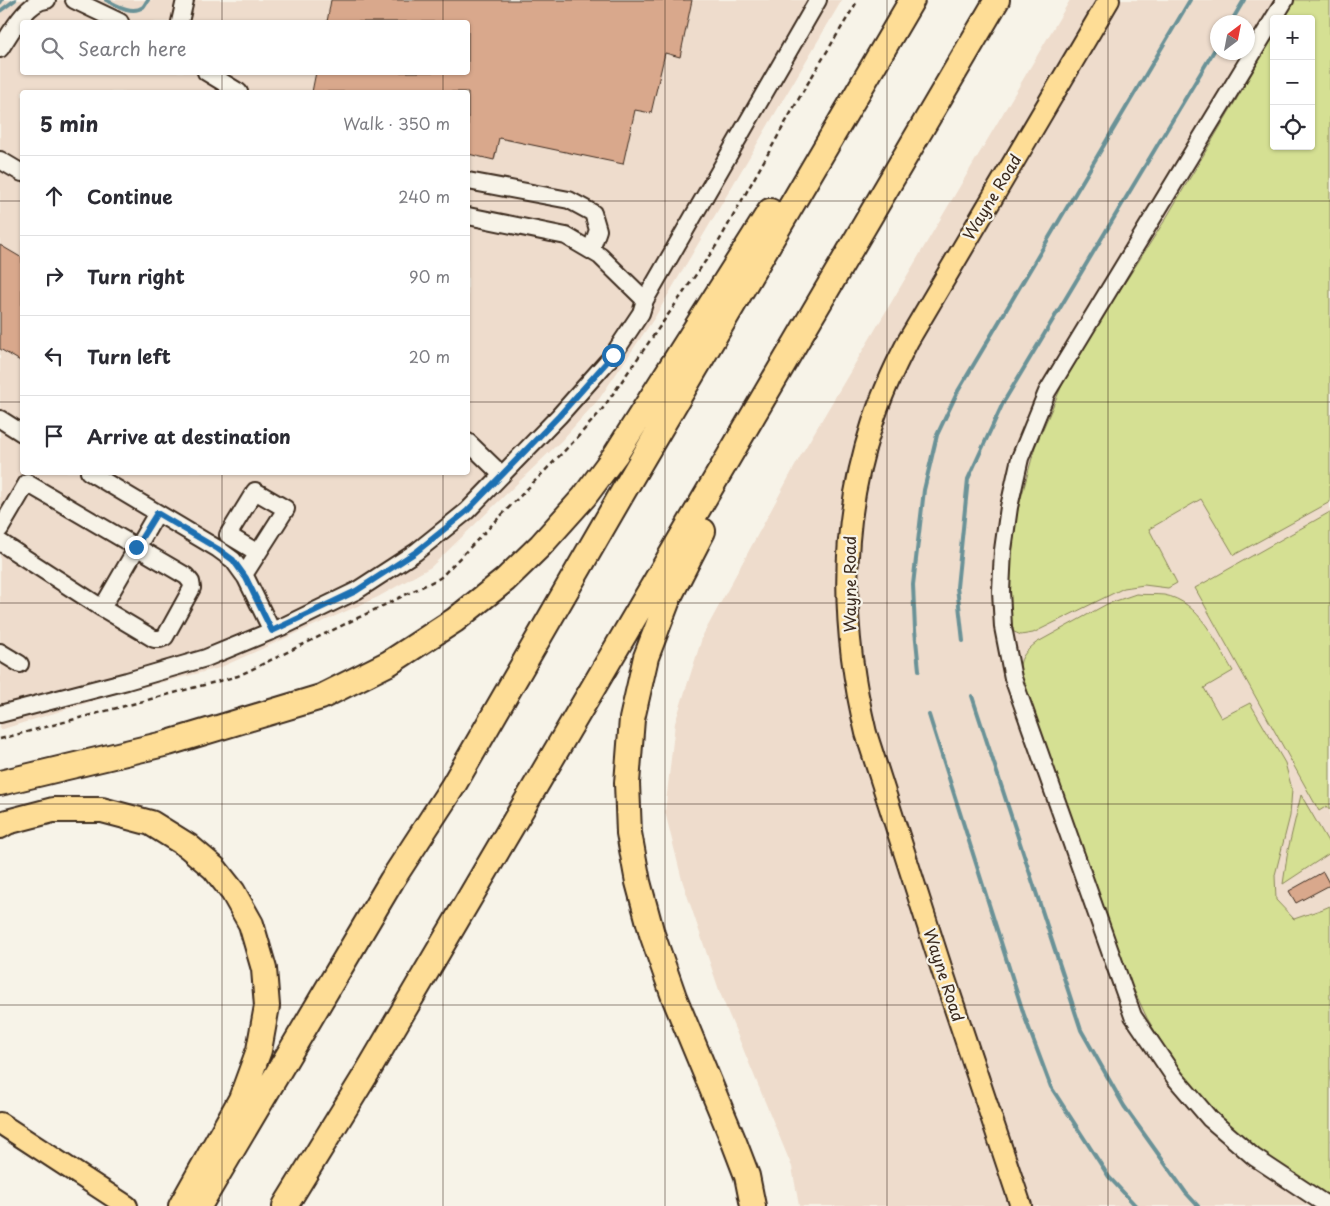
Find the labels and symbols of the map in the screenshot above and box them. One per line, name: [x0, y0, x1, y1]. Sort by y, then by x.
north arrow: [1210, 15, 1255, 60]
street label: Wayne Road: [956, 149, 1026, 244]
route start: [602, 344, 625, 367]
route end: [125, 536, 148, 559]
street label: Wayne Road: [837, 536, 861, 632]
street label: Wayne Road: [919, 925, 971, 1024]

